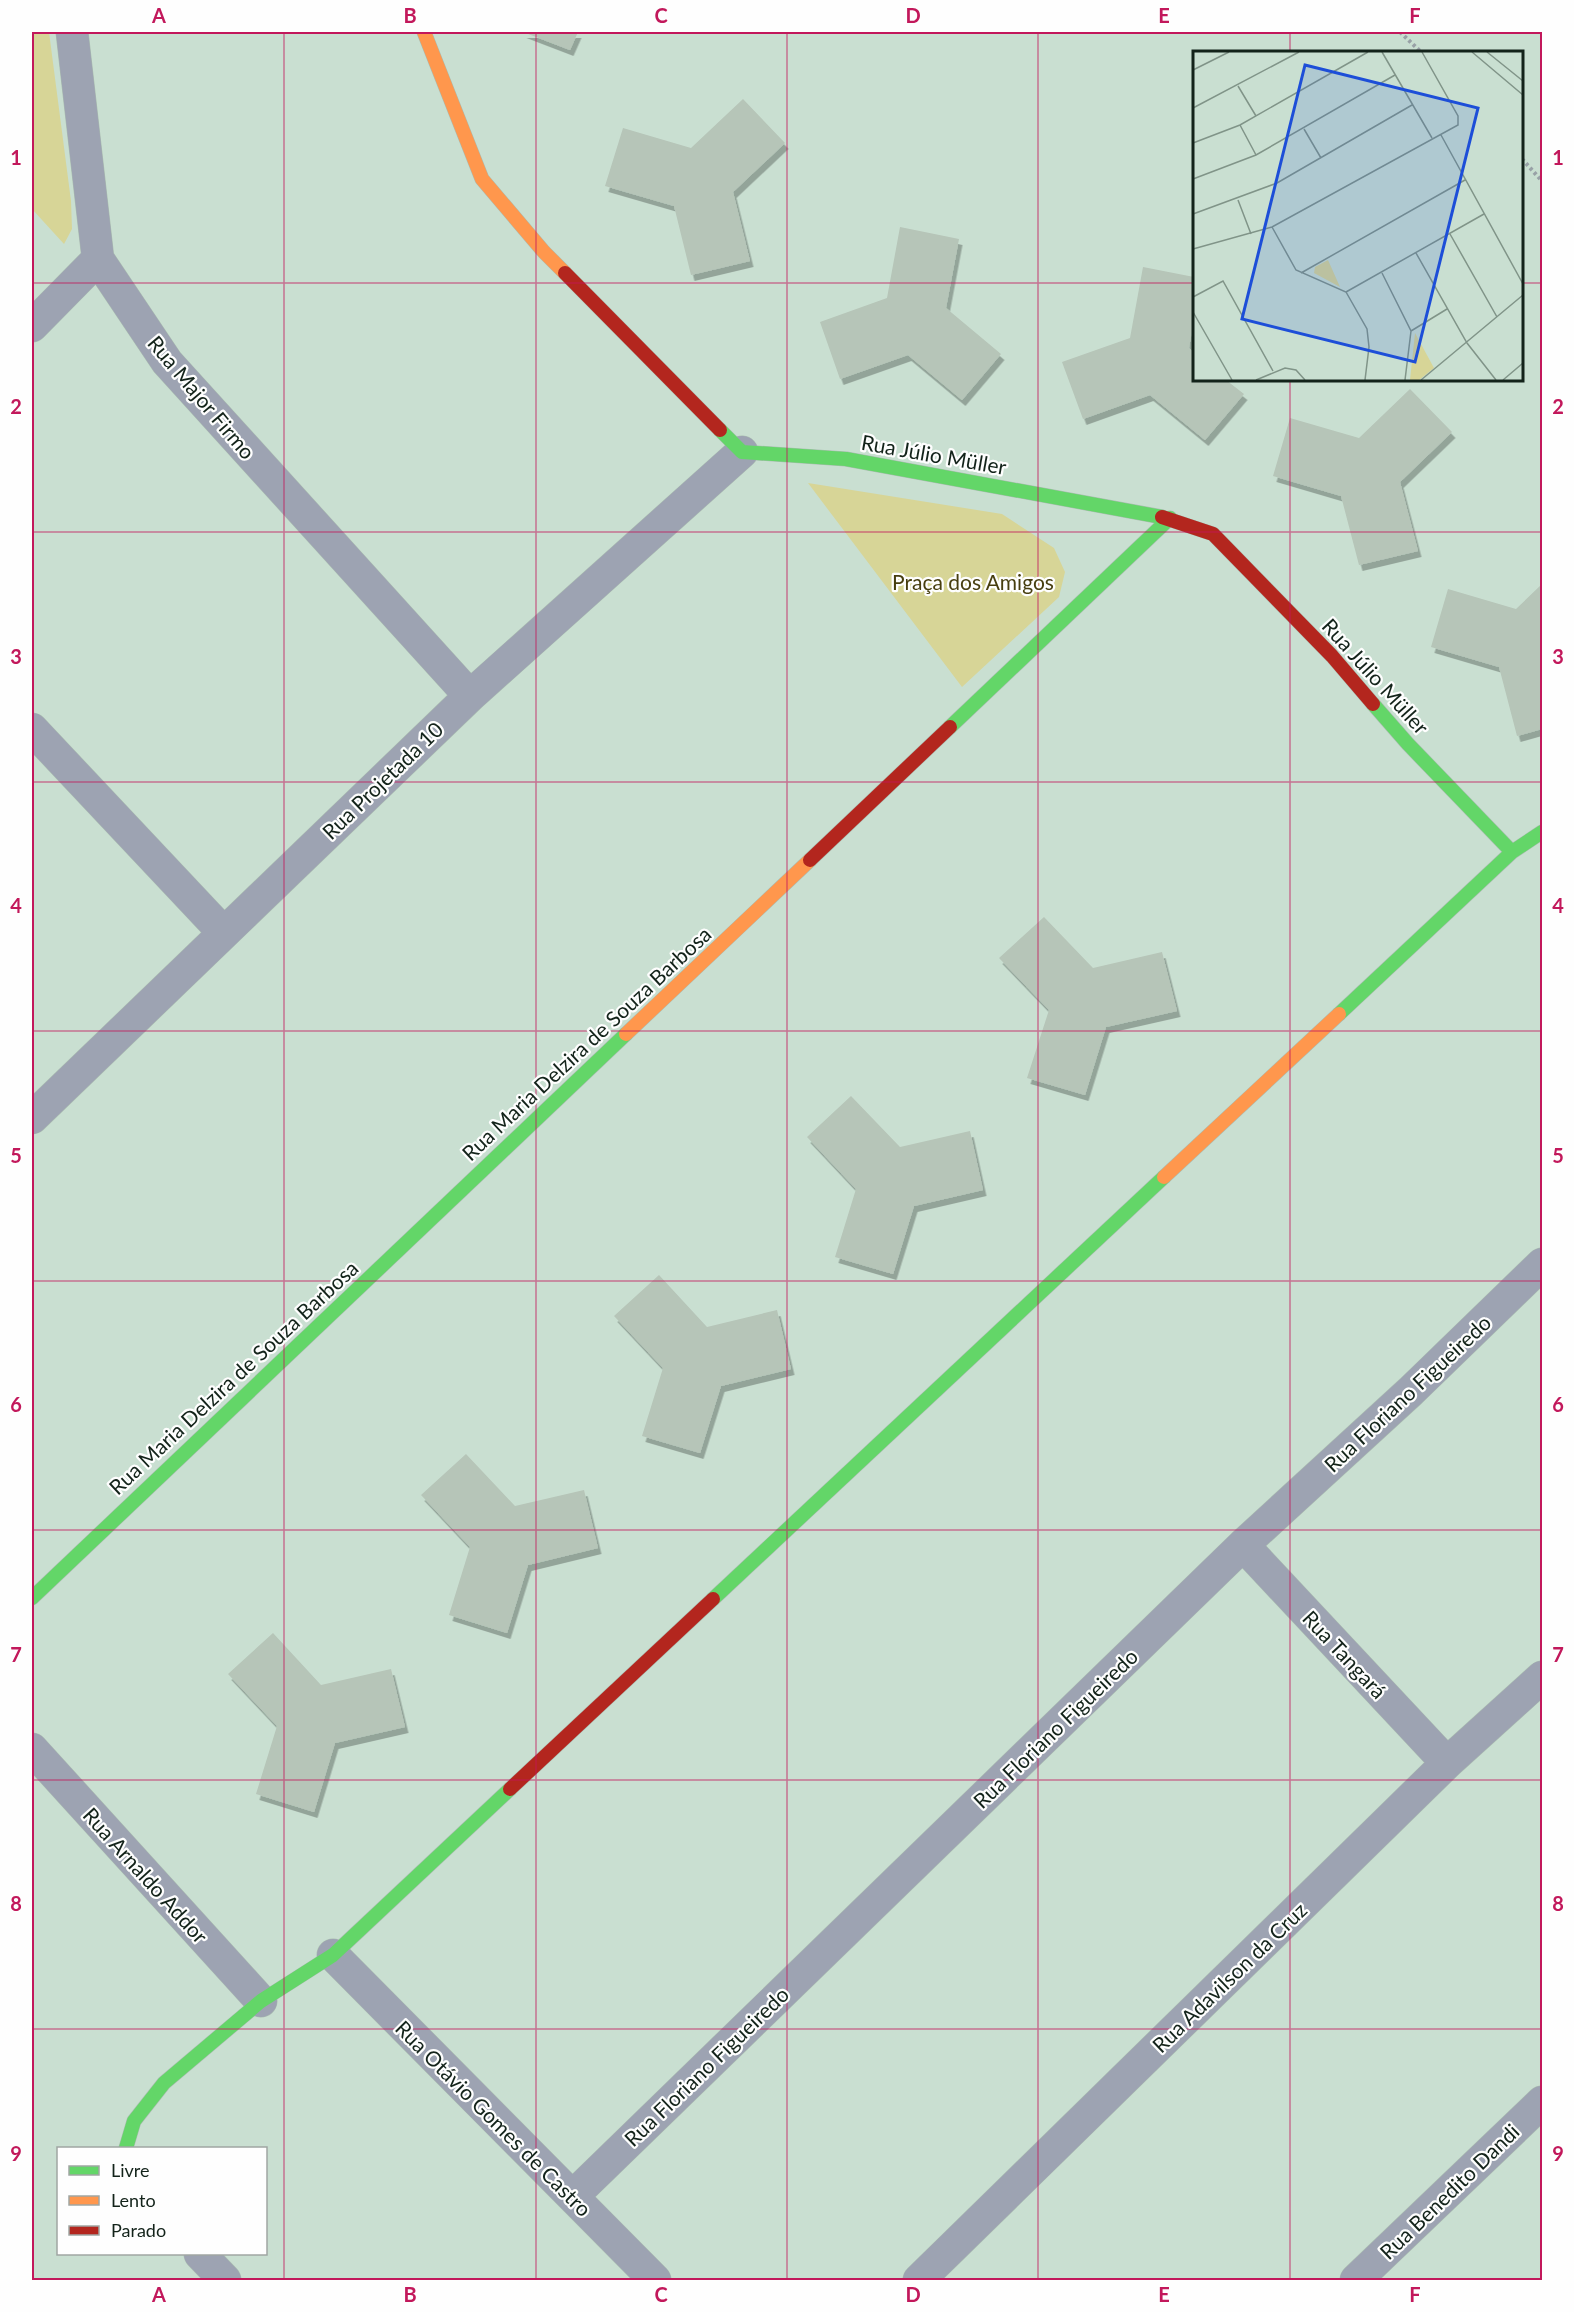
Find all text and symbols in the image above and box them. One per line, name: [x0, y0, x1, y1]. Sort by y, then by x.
text: A: [151, 3, 166, 27]
text: B: [403, 3, 417, 27]
text: C: [654, 3, 668, 27]
text: D: [905, 3, 921, 27]
text: E: [1158, 3, 1170, 27]
text: F: [1409, 3, 1421, 27]
inset map: [1193, 51, 1523, 381]
text: 1: [10, 145, 22, 169]
text: 1: [1552, 145, 1564, 169]
street label: Rua Major Firmo: [143, 330, 261, 464]
text: 2: [10, 394, 22, 418]
text: 2: [1552, 394, 1564, 418]
street label: Rua Júlio Müller: [860, 429, 1009, 479]
park label: Praça dos Amigos: [892, 569, 1054, 594]
street label: Rua Júlio Müller: [1318, 613, 1435, 739]
text: 3: [10, 644, 22, 668]
text: 3: [1552, 644, 1564, 668]
street label: Rua Projetada 10: [317, 716, 447, 844]
text: 4: [10, 893, 22, 917]
text: 4: [1552, 893, 1564, 917]
street label: Rua Maria Delzira de Souza Barbosa: [456, 921, 716, 1165]
text: 5: [10, 1143, 22, 1167]
text: 5: [1552, 1143, 1564, 1167]
street label: Rua Maria Delzira de Souza Barbosa: [103, 1255, 363, 1499]
street label: Rua Floriano Figueiredo: [1319, 1309, 1495, 1477]
text: 6: [10, 1392, 22, 1416]
text: 6: [1552, 1392, 1564, 1416]
street label: Rua Tangará: [1298, 1605, 1392, 1703]
text: 7: [10, 1642, 22, 1666]
text: 7: [1552, 1642, 1564, 1666]
street label: Rua Floriano Figueiredo: [968, 1643, 1142, 1813]
street label: Rua Arnaldo Addor: [79, 1802, 214, 1948]
text: 8: [10, 1891, 22, 1915]
text: 8: [1552, 1891, 1564, 1915]
street label: Rua Adavilson da Cruz: [1147, 1897, 1311, 2057]
street label: Rua Floriano Figueiredo: [619, 1981, 793, 2151]
street label: Rua Otávio Gomes de Castro: [391, 2015, 597, 2221]
street label: Rua Benedito Dandi: [1374, 2118, 1524, 2264]
text: 9: [10, 2141, 22, 2165]
text: 9: [1552, 2141, 1564, 2165]
legend: [57, 2147, 267, 2255]
text: Livre: [111, 2159, 150, 2181]
text: Lento: [111, 2189, 156, 2211]
text: Parado: [111, 2219, 166, 2241]
text: A: [151, 2282, 166, 2306]
text: B: [403, 2282, 417, 2306]
text: C: [654, 2282, 668, 2306]
text: D: [905, 2282, 921, 2306]
text: E: [1158, 2282, 1170, 2306]
text: F: [1409, 2282, 1421, 2306]

